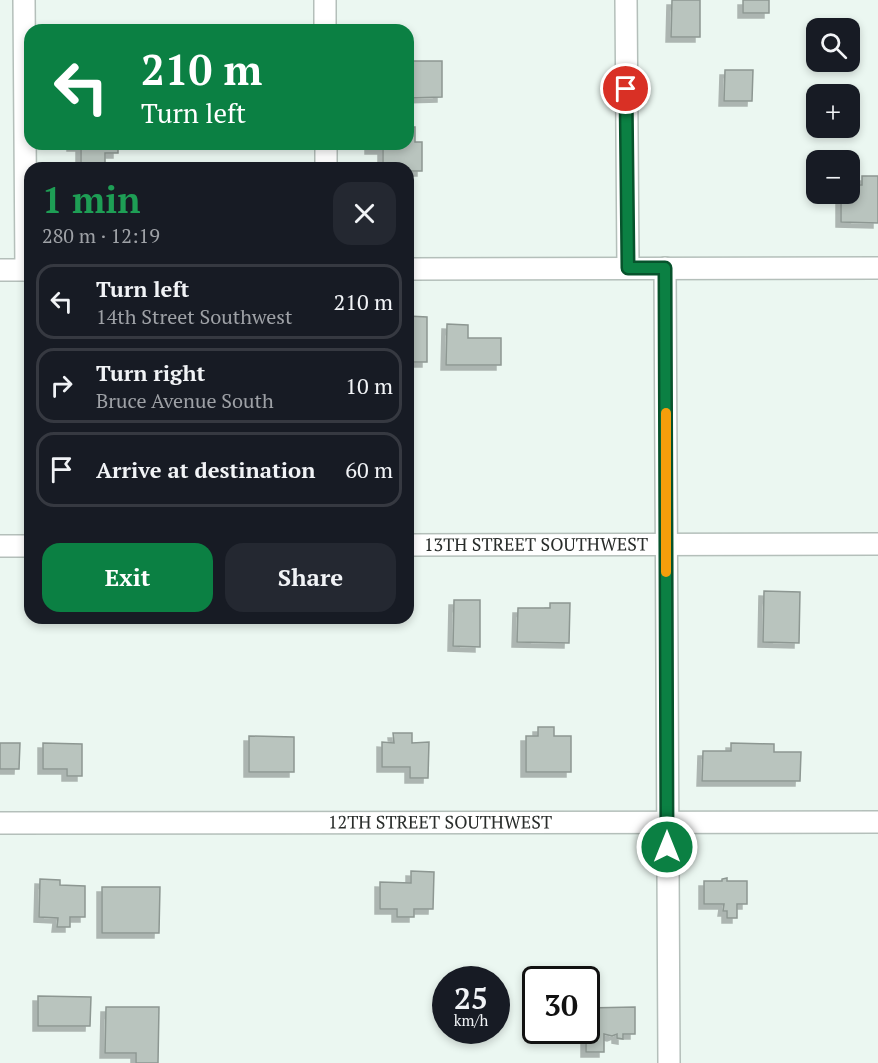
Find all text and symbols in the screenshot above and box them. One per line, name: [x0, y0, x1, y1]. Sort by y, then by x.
map controls: [806, 18, 860, 204]
button: search: [806, 18, 860, 72]
text: 210 m: [141, 41, 262, 97]
icon: left: [42, 48, 120, 126]
pin: [600, 63, 651, 114]
icon: arrive: [609, 72, 642, 105]
button: +: [806, 84, 860, 138]
text: Turn left: [141, 95, 246, 131]
button: −: [806, 150, 860, 204]
text: 1 min: [42, 176, 140, 223]
button: close: [333, 182, 396, 245]
text: 280 m · 12:19: [42, 222, 160, 249]
text: Turn left: [96, 274, 189, 303]
icon: left: [45, 285, 78, 318]
text: 210 m: [333, 287, 393, 316]
text: 14th Street Southwest: [96, 303, 292, 330]
text: Turn right: [96, 358, 205, 387]
icon: right: [45, 369, 78, 402]
text: 10 m: [345, 371, 393, 400]
text: Bruce Avenue South: [96, 387, 274, 414]
icon: arrive: [45, 453, 78, 486]
text: Arrive at destination: [96, 455, 315, 484]
text: 60 m: [345, 455, 393, 484]
street label: 13TH STREET SOUTHWEST: [424, 531, 648, 556]
button: Exit: [42, 543, 213, 612]
button: Share: [225, 543, 396, 612]
street label: 12TH STREET SOUTHWEST: [328, 809, 552, 834]
position arrow: [635, 815, 699, 879]
speed limit sign: 30: [522, 966, 600, 1044]
text: 25: [454, 978, 488, 1018]
text: km/h: [454, 1010, 488, 1030]

